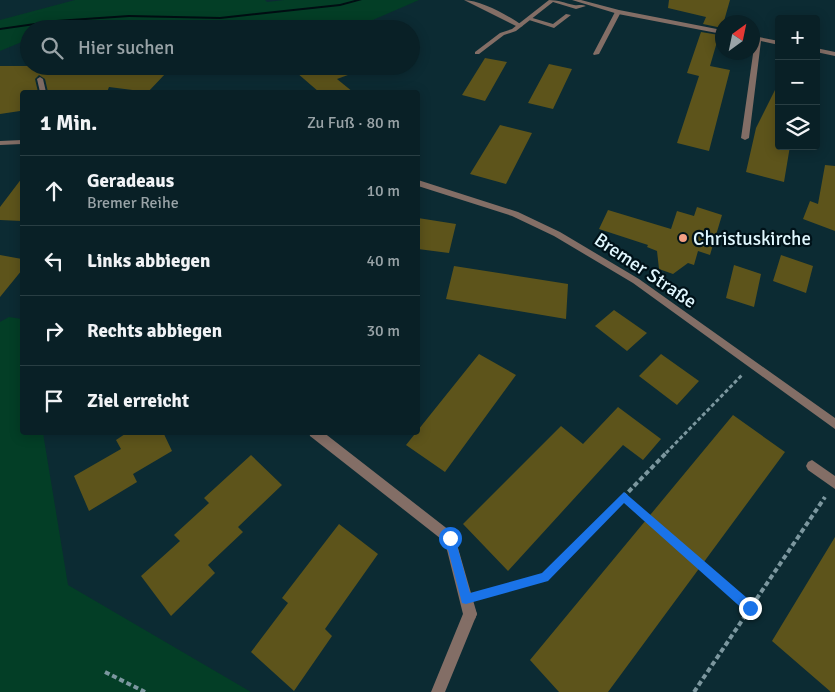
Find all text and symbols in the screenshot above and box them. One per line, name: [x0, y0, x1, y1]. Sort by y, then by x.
north arrow: [715, 15, 760, 60]
map controls: [775, 15, 820, 150]
button: +: [775, 15, 820, 60]
search box: [20, 20, 420, 75]
icon: search: [38, 34, 66, 62]
text: Hier suchen: [78, 36, 174, 60]
button: −: [775, 60, 820, 105]
button: layers: [775, 105, 820, 150]
text: 1 Min.: [40, 110, 97, 136]
text: Zu Fuß · 80 m: [307, 113, 400, 133]
text: Geradeaus: [87, 169, 174, 193]
icon: ahead: [40, 177, 68, 205]
text: 10 m: [366, 181, 400, 201]
text: Bremer Reihe: [87, 193, 179, 213]
place label: Christuskirche: [693, 227, 811, 251]
street label: Bremer Straße: [590, 228, 701, 314]
marker: Christuskirche: [677, 232, 689, 244]
icon: left: [40, 247, 68, 275]
text: Links abbiegen: [87, 249, 210, 273]
text: 40 m: [366, 251, 400, 271]
icon: right: [40, 317, 68, 345]
text: Rechts abbiegen: [87, 319, 222, 343]
text: 30 m: [366, 321, 400, 341]
icon: arrive: [40, 387, 68, 415]
text: Ziel erreicht: [87, 389, 189, 413]
route start: [439, 527, 462, 550]
route end: [739, 597, 762, 620]

